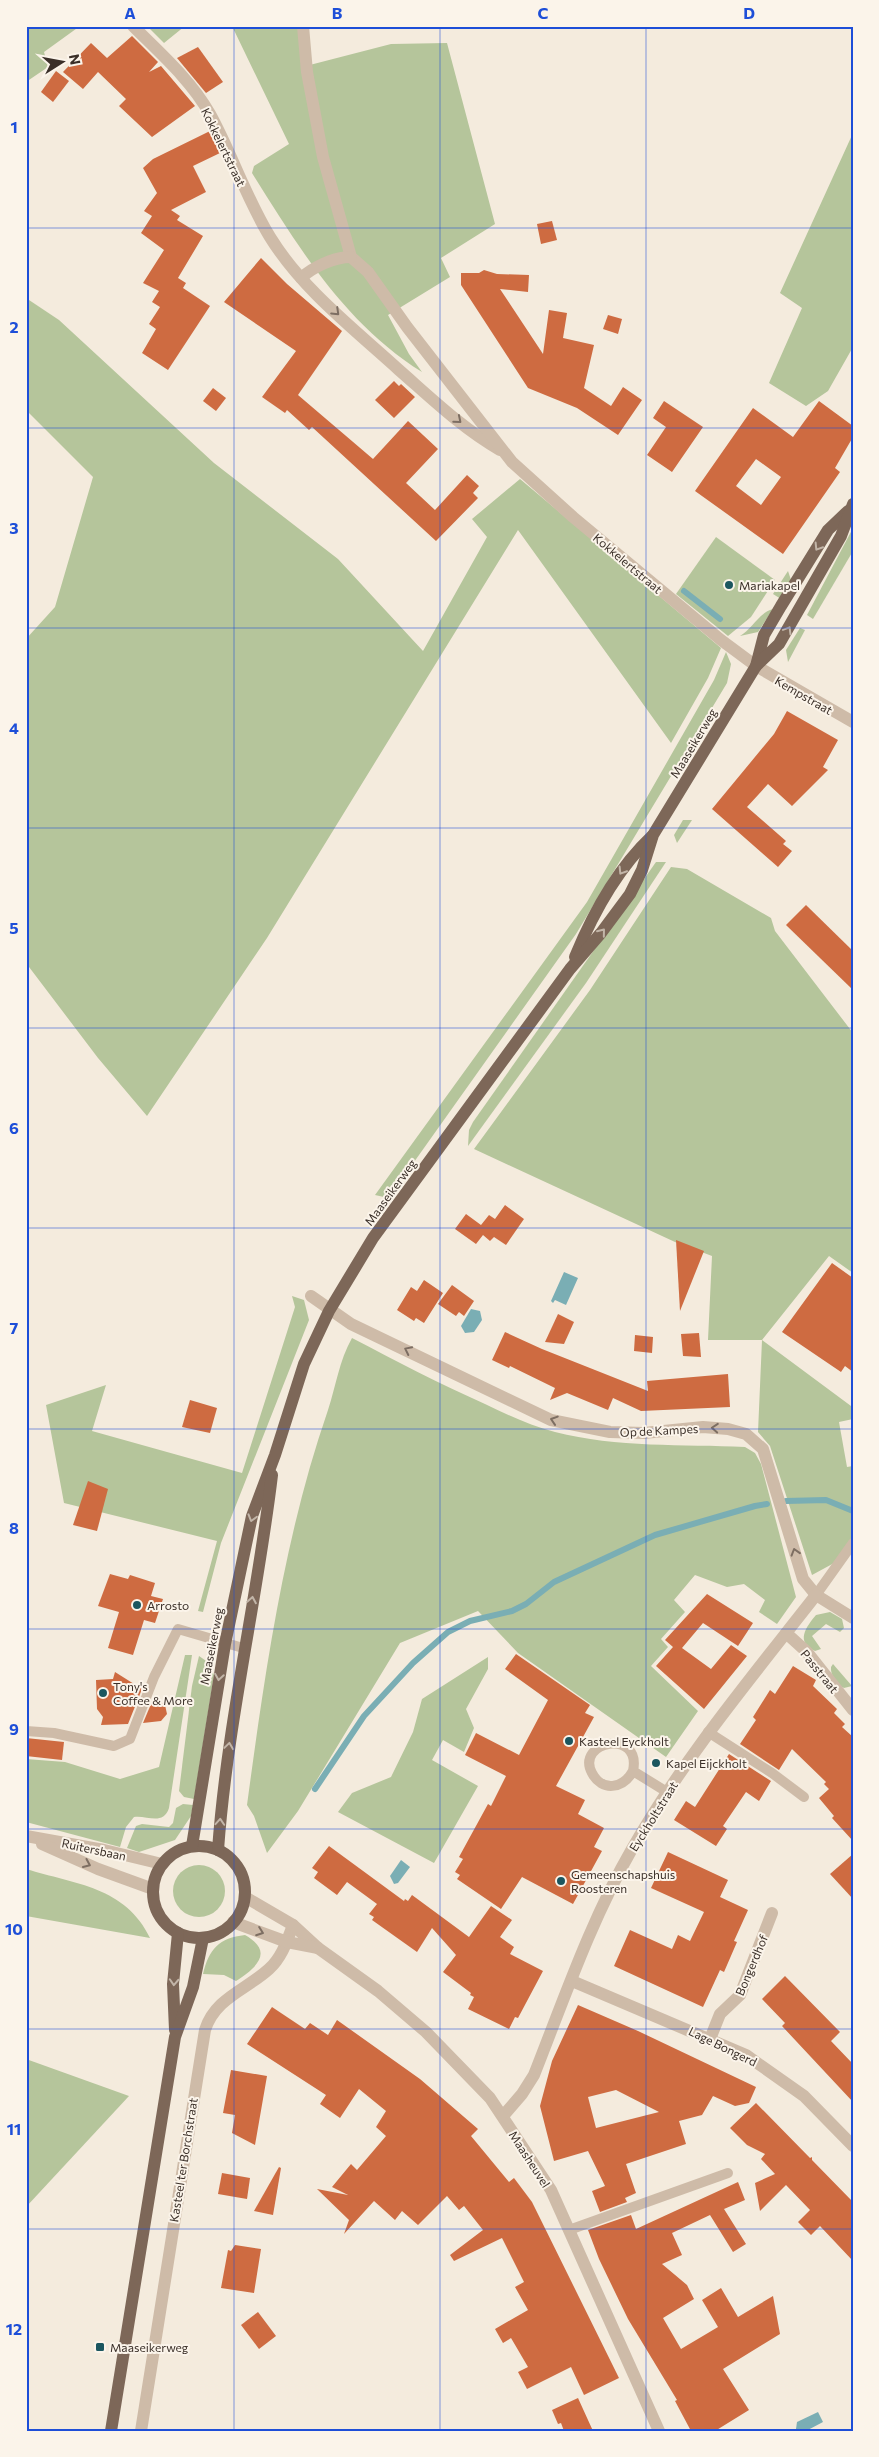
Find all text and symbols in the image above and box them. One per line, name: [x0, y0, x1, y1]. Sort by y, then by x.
text: A: [124, 3, 136, 22]
text: B: [332, 3, 343, 22]
text: C: [538, 3, 549, 22]
text: D: [743, 3, 755, 22]
north arrow: [38, 38, 88, 88]
text: N: [66, 53, 85, 66]
street label: Kokkelertstraat: [199, 106, 249, 189]
text: 1: [10, 117, 18, 136]
one-way arrow: [330, 306, 339, 315]
text: 2: [9, 317, 19, 336]
one-way arrow: [452, 414, 461, 423]
text: 3: [9, 518, 19, 537]
street label: Kokkelertstraat: [591, 530, 665, 596]
one-way arrow: [815, 541, 825, 550]
place label: Mariakapel: [739, 578, 800, 592]
marker: Mariakapel: [723, 579, 735, 591]
one-way arrow: [781, 626, 791, 635]
street label: Kempstraat: [773, 673, 835, 717]
street label: Maaseikerweg: [667, 705, 719, 780]
text: 4: [9, 718, 19, 737]
one-way arrow: [618, 866, 628, 875]
text: 5: [9, 918, 19, 937]
one-way arrow: [596, 929, 604, 938]
text: 6: [9, 1118, 19, 1137]
street label: Maaseikerweg: [361, 1156, 419, 1228]
text: 7: [10, 1318, 19, 1337]
one-way arrow: [404, 1346, 413, 1356]
one-way arrow: [550, 1416, 559, 1426]
street label: Op de Kampes: [619, 1421, 699, 1439]
one-way arrow: [711, 1422, 719, 1433]
one-way arrow: [247, 1513, 258, 1522]
text: 8: [9, 1518, 19, 1537]
one-way arrow: [790, 1549, 800, 1557]
one-way arrow: [246, 1596, 257, 1605]
place label: Arrosto: [147, 1598, 189, 1612]
marker: Arrosto: [131, 1599, 143, 1611]
street label: Maaseikerweg: [197, 1606, 225, 1686]
street label: Passtraat: [798, 1646, 842, 1696]
one-way arrow: [215, 1672, 225, 1681]
place label: Tony's Coffee & More: [113, 1679, 193, 1707]
marker: Tony's Coffee & More: [97, 1687, 109, 1699]
text: 9: [9, 1719, 19, 1738]
place label: Kasteel Eyckholt: [579, 1734, 669, 1748]
marker: Kasteel Eyckholt: [563, 1735, 575, 1747]
one-way arrow: [223, 1742, 234, 1750]
place label: Kapel Eijckholt: [666, 1756, 747, 1770]
marker: Kapel Eijckholt: [650, 1757, 662, 1769]
street label: Eyckholtstraat: [626, 1778, 680, 1854]
one-way arrow: [215, 1818, 226, 1826]
street label: Ruitersbaan: [61, 1835, 127, 1863]
one-way arrow: [82, 1857, 91, 1868]
place label: Gemeenschapshuis Roosteren: [571, 1867, 675, 1895]
marker: Gemeenschapshuis Roosteren: [555, 1875, 567, 1887]
text: 10: [5, 1919, 23, 1938]
one-way arrow: [255, 1926, 264, 1936]
street label: Bongerdhof: [732, 1932, 770, 1998]
one-way arrow: [168, 1978, 179, 1986]
street label: Lage Bongerd: [687, 2023, 759, 2069]
street label: Kasteel ter Borchstraat: [166, 2097, 200, 2223]
text: 11: [7, 2119, 21, 2138]
street label: Maasheuvel: [507, 2128, 553, 2190]
text: 12: [6, 2319, 22, 2338]
place label: Maaseikerweg: [110, 2340, 189, 2354]
marker: Maaseikerweg: [94, 2341, 106, 2353]

